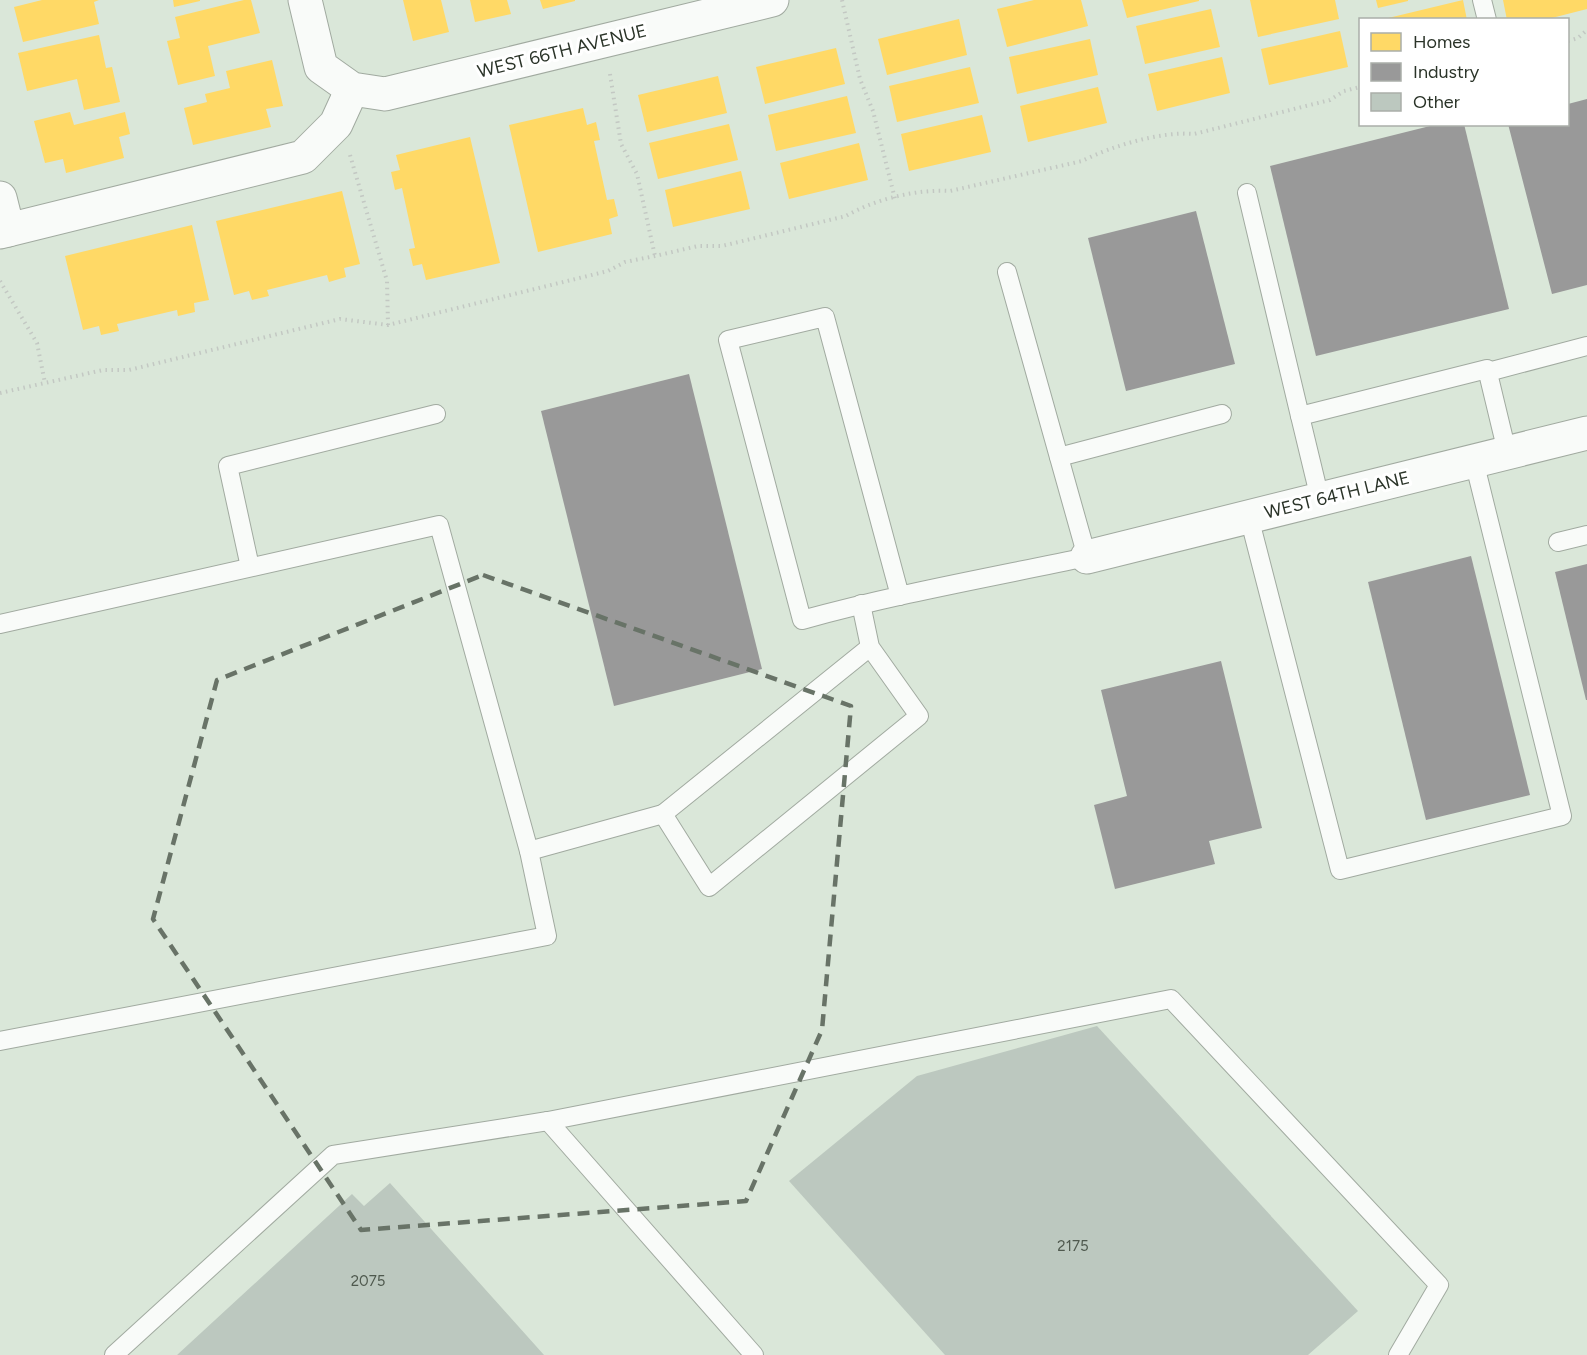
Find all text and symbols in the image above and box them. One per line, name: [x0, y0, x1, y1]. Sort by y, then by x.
legend: [1359, 18, 1569, 126]
street label: WEST 66TH AVENUE: [475, 19, 649, 83]
text: Homes: [1413, 31, 1471, 53]
text: Industry: [1413, 61, 1480, 83]
text: Other: [1413, 91, 1460, 113]
street label: WEST 64TH LANE: [1262, 466, 1412, 524]
house number: 2175: [1057, 1237, 1089, 1255]
house number: 2075: [351, 1272, 385, 1290]

